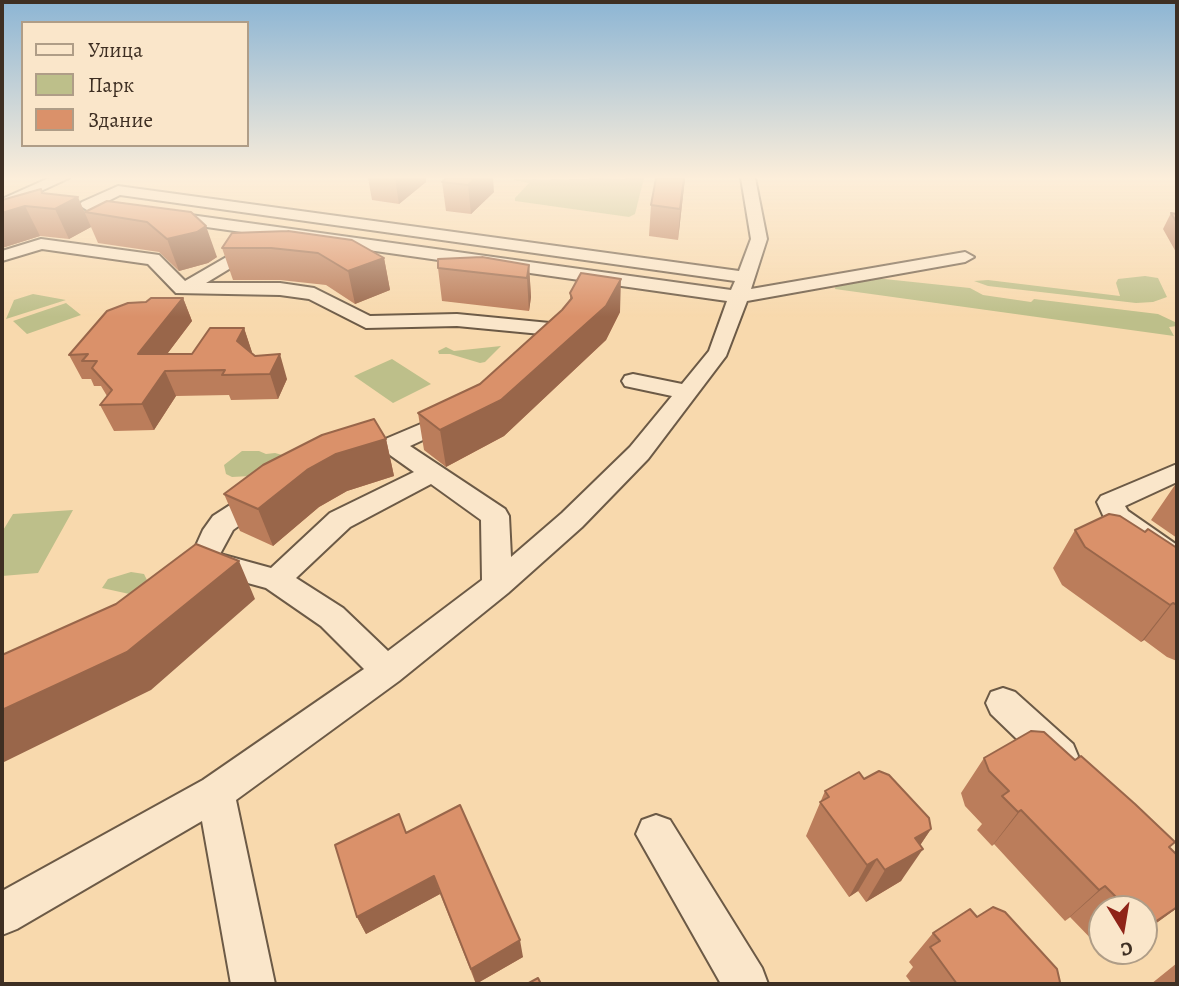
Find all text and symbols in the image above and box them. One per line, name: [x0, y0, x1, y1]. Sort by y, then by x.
legend: [21, 21, 248, 147]
text: Улица: [88, 36, 143, 64]
text: Парк: [88, 71, 134, 99]
text: Здание: [88, 106, 153, 134]
north arrow: [1088, 895, 1158, 965]
text: С: [1118, 935, 1135, 963]

